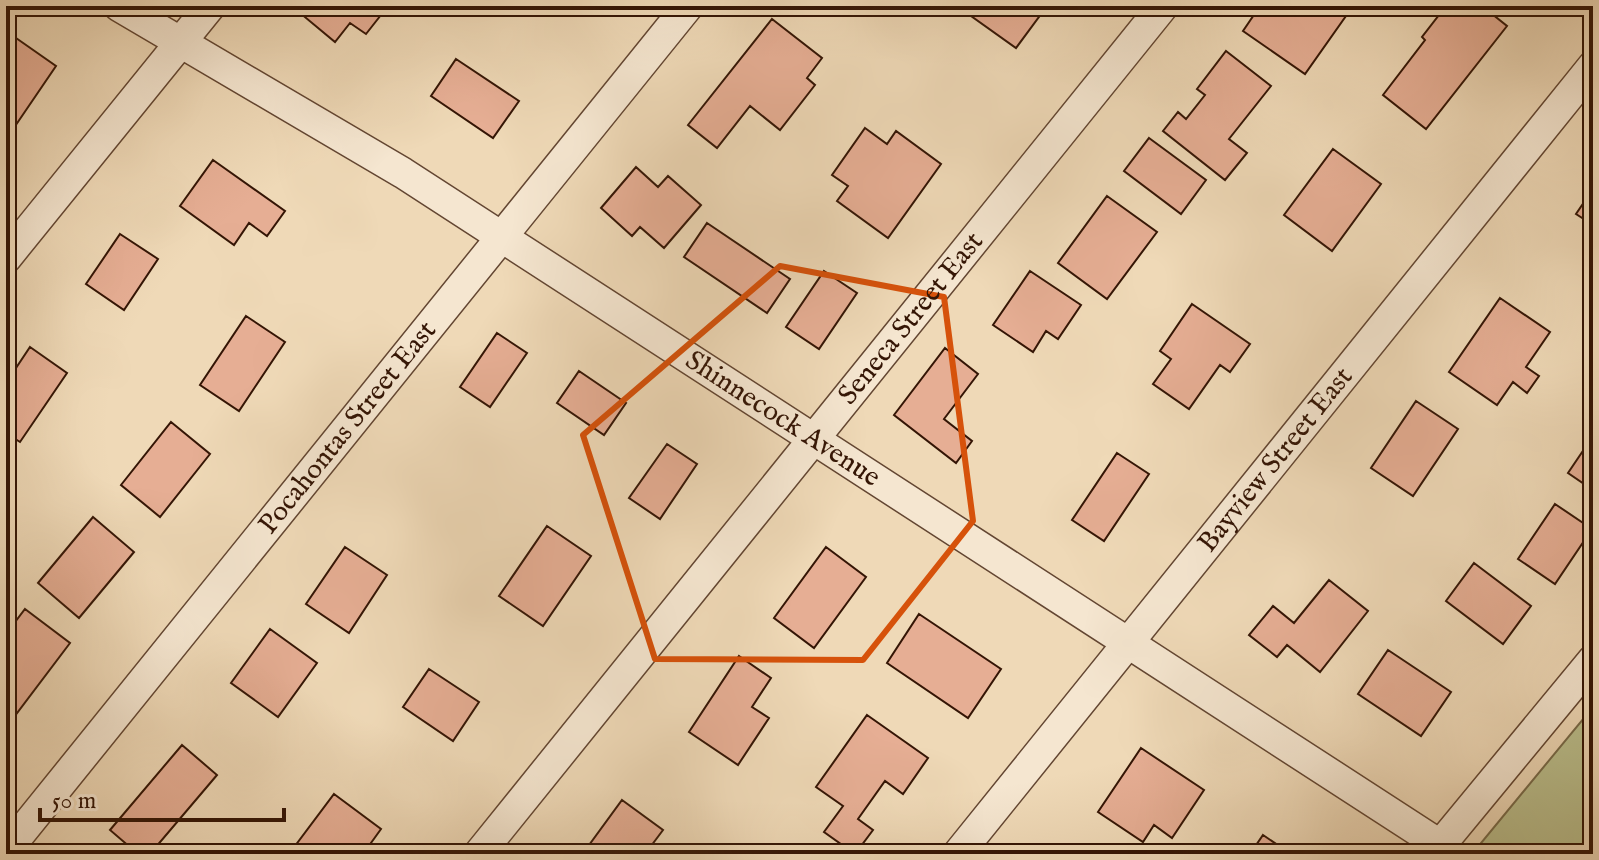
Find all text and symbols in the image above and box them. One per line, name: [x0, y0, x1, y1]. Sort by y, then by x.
street label: Seneca Street East: [831, 225, 991, 412]
street label: Pocahontas Street East: [251, 314, 444, 541]
street label: Shinnecock Avenue: [679, 343, 887, 495]
street label: Bayview Street East: [1190, 360, 1361, 560]
scale bar: [40, 772, 284, 822]
text: 50 m: [52, 786, 96, 817]

